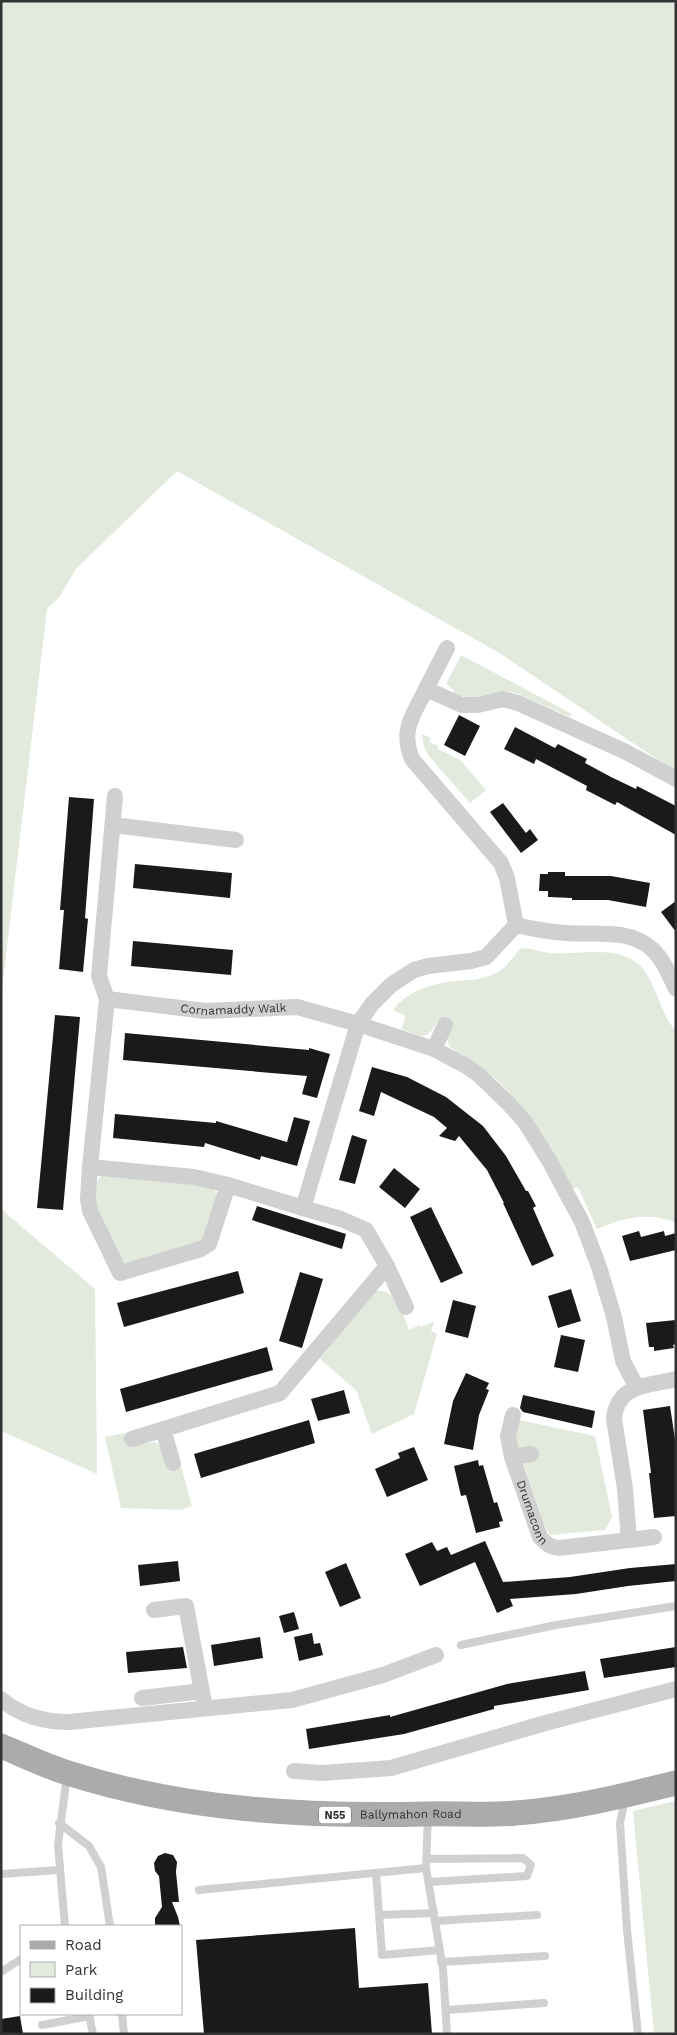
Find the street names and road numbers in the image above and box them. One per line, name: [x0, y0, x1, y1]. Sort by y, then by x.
street label: Cornamaddy Walk: [180, 1000, 287, 1018]
street label: Drumaconn: [514, 1478, 551, 1548]
road number: N55: [319, 1806, 351, 1824]
street label: Ballymahon Road: [360, 1807, 462, 1822]

